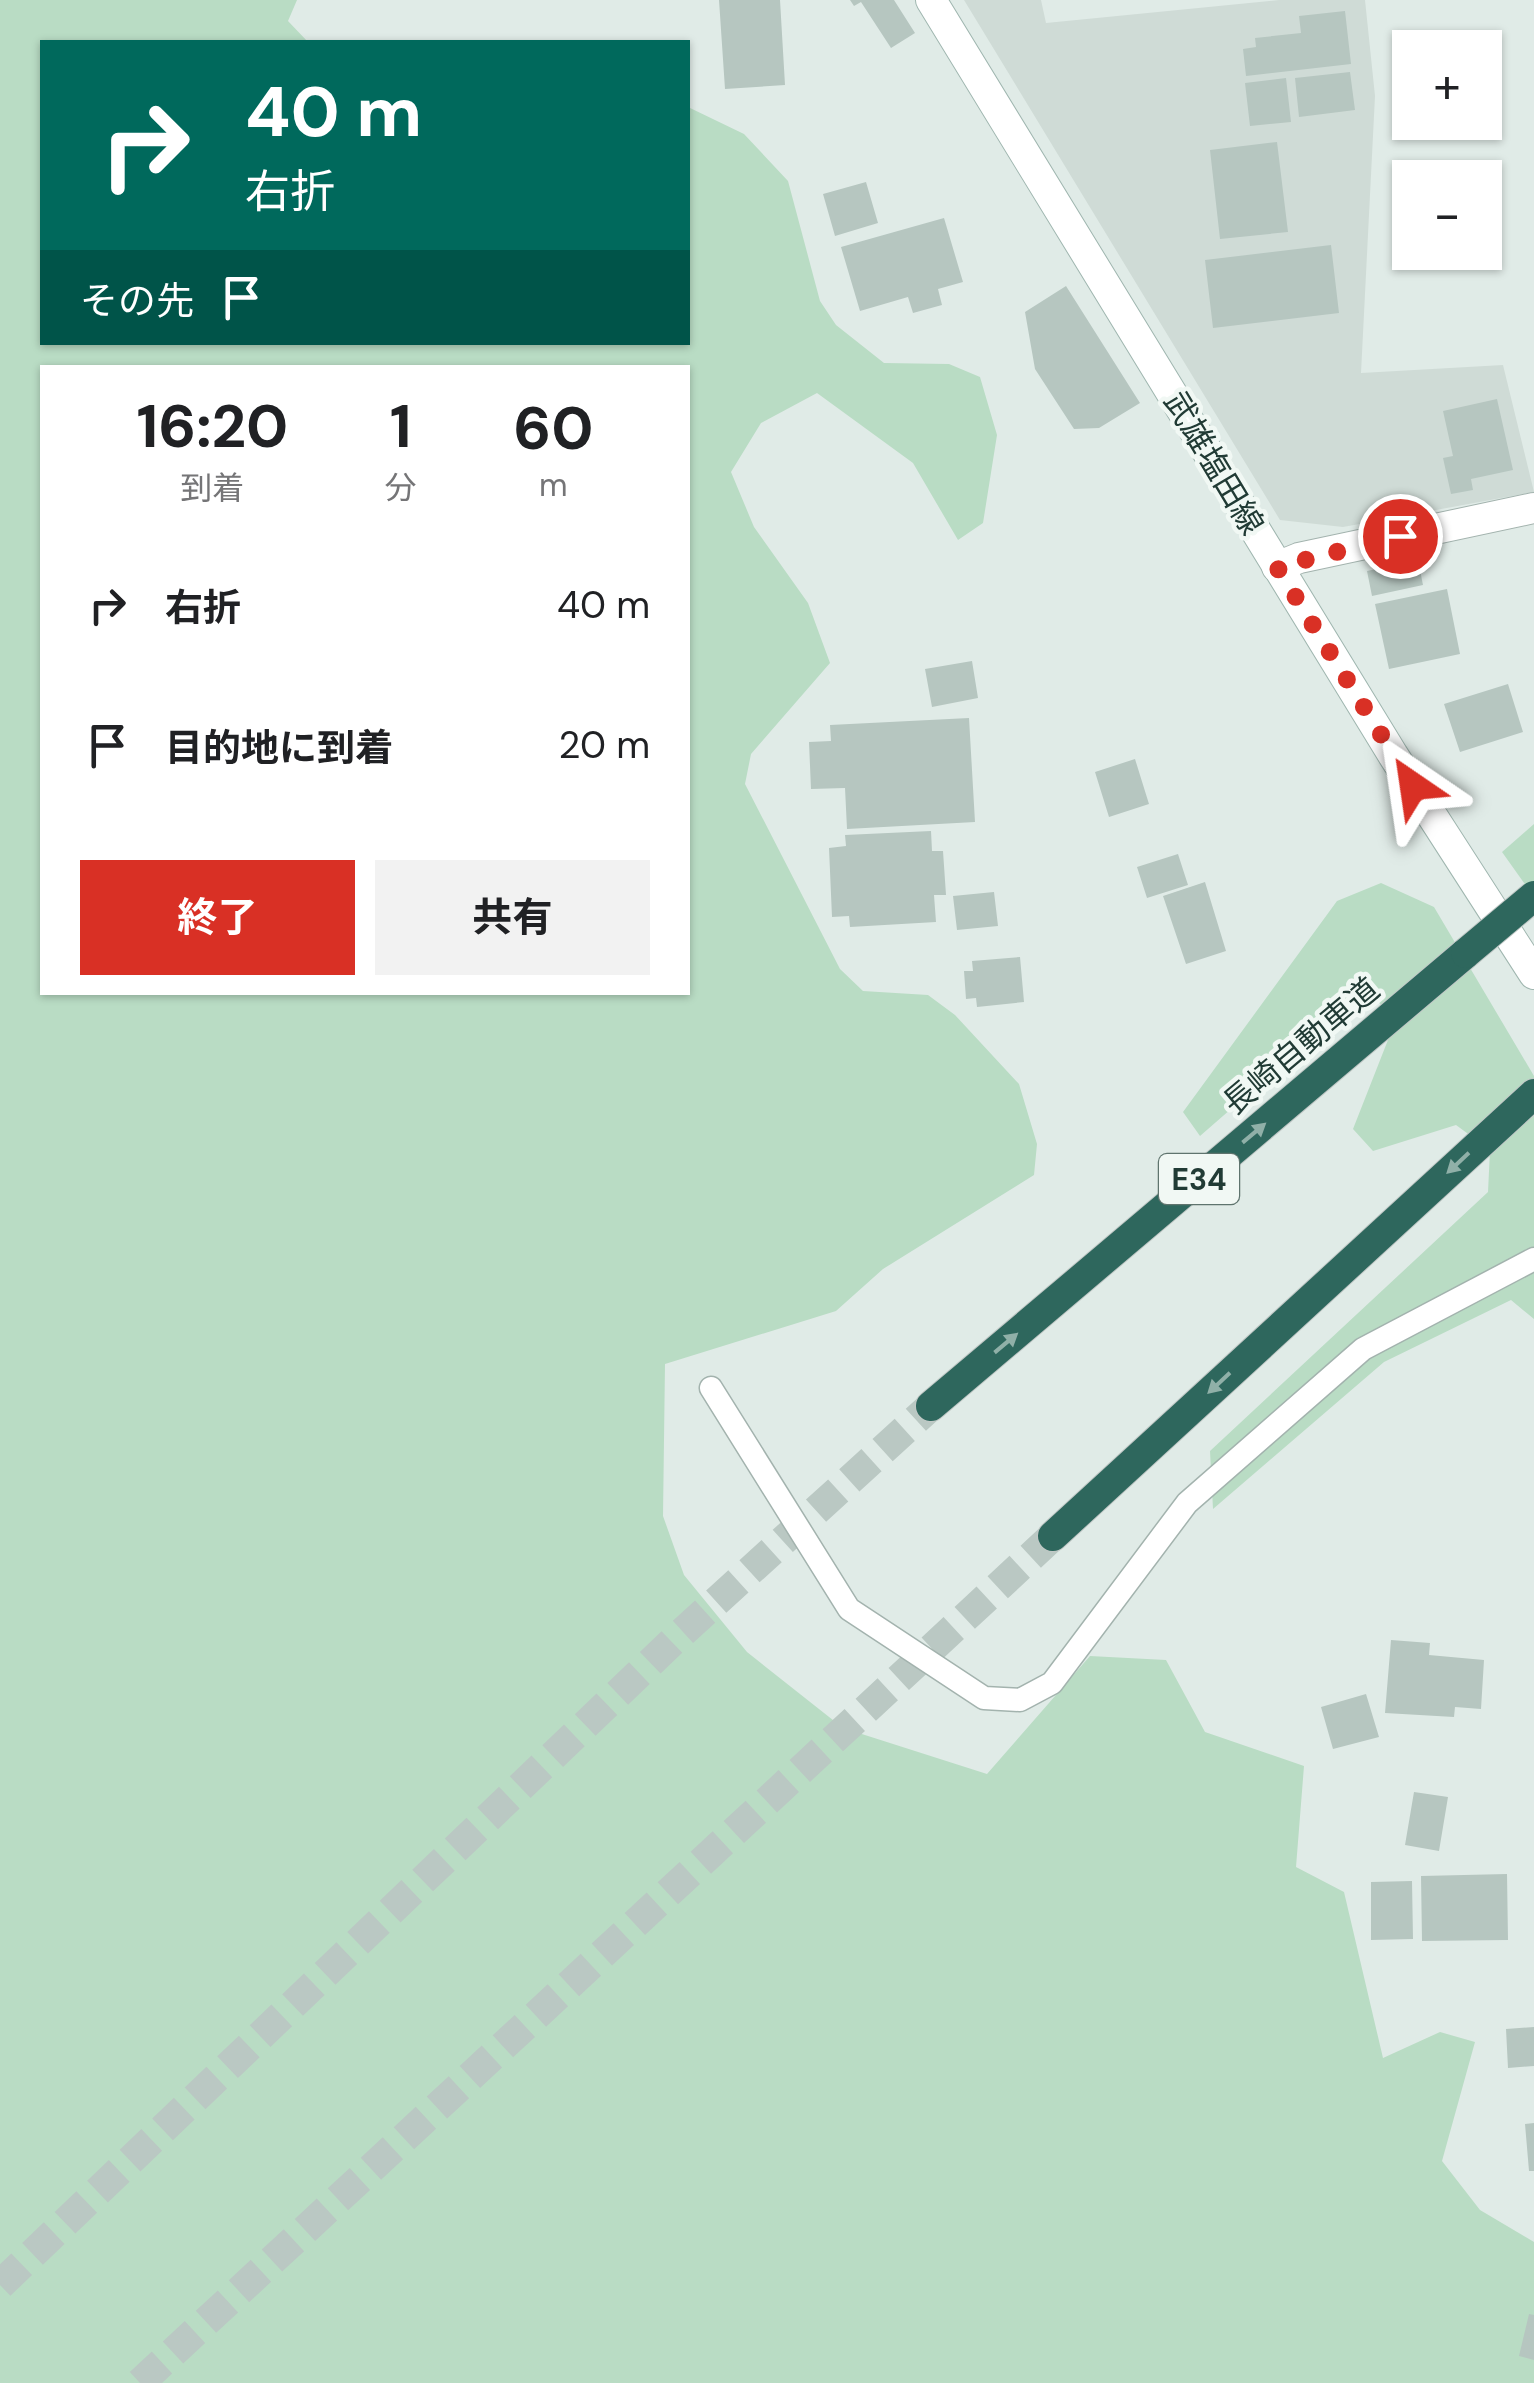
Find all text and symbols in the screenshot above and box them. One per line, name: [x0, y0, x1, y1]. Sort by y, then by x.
map controls: [1392, 30, 1502, 270]
button: +: [1392, 30, 1502, 140]
text: 40 m: [245, 67, 422, 158]
icon: right: [80, 80, 210, 210]
button: −: [1392, 160, 1502, 270]
text: 右折: [245, 162, 335, 221]
icon: arrive: [214, 270, 269, 325]
text: その先: [80, 276, 194, 326]
street label: 武雄塩田線: [1155, 384, 1273, 542]
text: 16:20: [136, 387, 288, 466]
text: 1: [390, 387, 412, 466]
text: 60: [513, 389, 593, 468]
text: m: [539, 464, 568, 506]
text: 到着: [180, 467, 244, 509]
text: 分: [385, 467, 417, 509]
pin: [1358, 494, 1443, 579]
icon: arrive: [1373, 509, 1428, 564]
icon: right: [80, 578, 135, 633]
text: 40 m: [557, 580, 650, 630]
text: 右折: [165, 583, 241, 633]
icon: arrive: [80, 718, 135, 773]
text: 20 m: [559, 720, 650, 770]
text: 目的地に到着: [165, 723, 393, 773]
position arrow: [1361, 734, 1465, 838]
button: 終了: [80, 860, 355, 975]
button: 共有: [375, 860, 650, 975]
street label: 長崎自動車道: [1214, 968, 1388, 1124]
one-way arrow: [1241, 1122, 1266, 1144]
one-way arrow: [1447, 1151, 1471, 1174]
road number: E34: [1159, 1154, 1239, 1204]
one-way arrow: [993, 1332, 1018, 1354]
one-way arrow: [1207, 1371, 1231, 1394]

